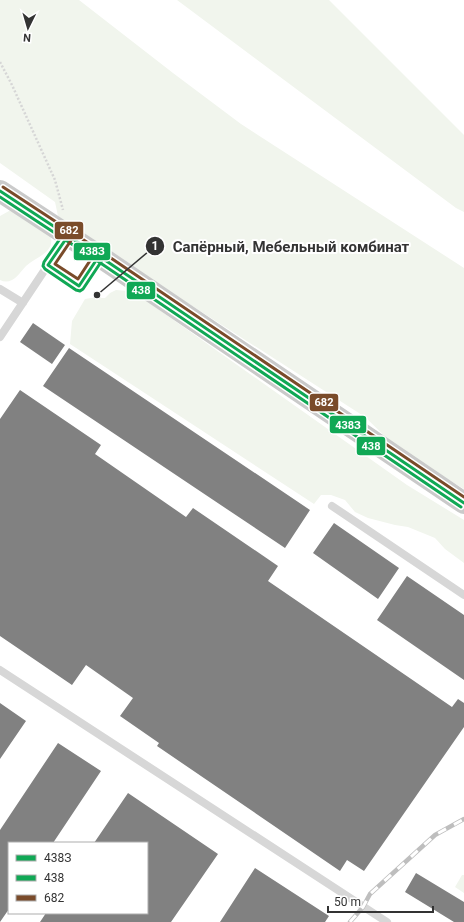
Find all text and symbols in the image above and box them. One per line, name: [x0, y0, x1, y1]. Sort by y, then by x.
north arrow: [8, 8, 48, 48]
text: N: [23, 31, 32, 44]
line badge: 682: [54, 221, 84, 240]
text: 682: [60, 224, 78, 237]
callout: Сапёрный, Мебельный комбинат: [145, 233, 417, 260]
text: Сапёрный, Мебельный комбинат: [173, 238, 410, 256]
text: 1: [152, 239, 158, 253]
line badge: 438З: [73, 242, 111, 261]
text: 438З: [79, 245, 105, 258]
line badge: 438: [126, 281, 156, 300]
text: 438: [132, 284, 150, 297]
line badge: 682: [309, 393, 339, 412]
text: 682: [315, 396, 333, 409]
line badge: 438З: [329, 415, 367, 434]
text: 438З: [335, 419, 361, 432]
line badge: 438: [356, 436, 386, 456]
text: 438: [362, 440, 380, 453]
legend: [8, 842, 148, 914]
text: 438З: [44, 851, 71, 865]
text: 438: [44, 871, 64, 885]
scale bar: [328, 888, 433, 914]
text: 682: [44, 891, 64, 905]
text: 50 m: [334, 895, 361, 909]

